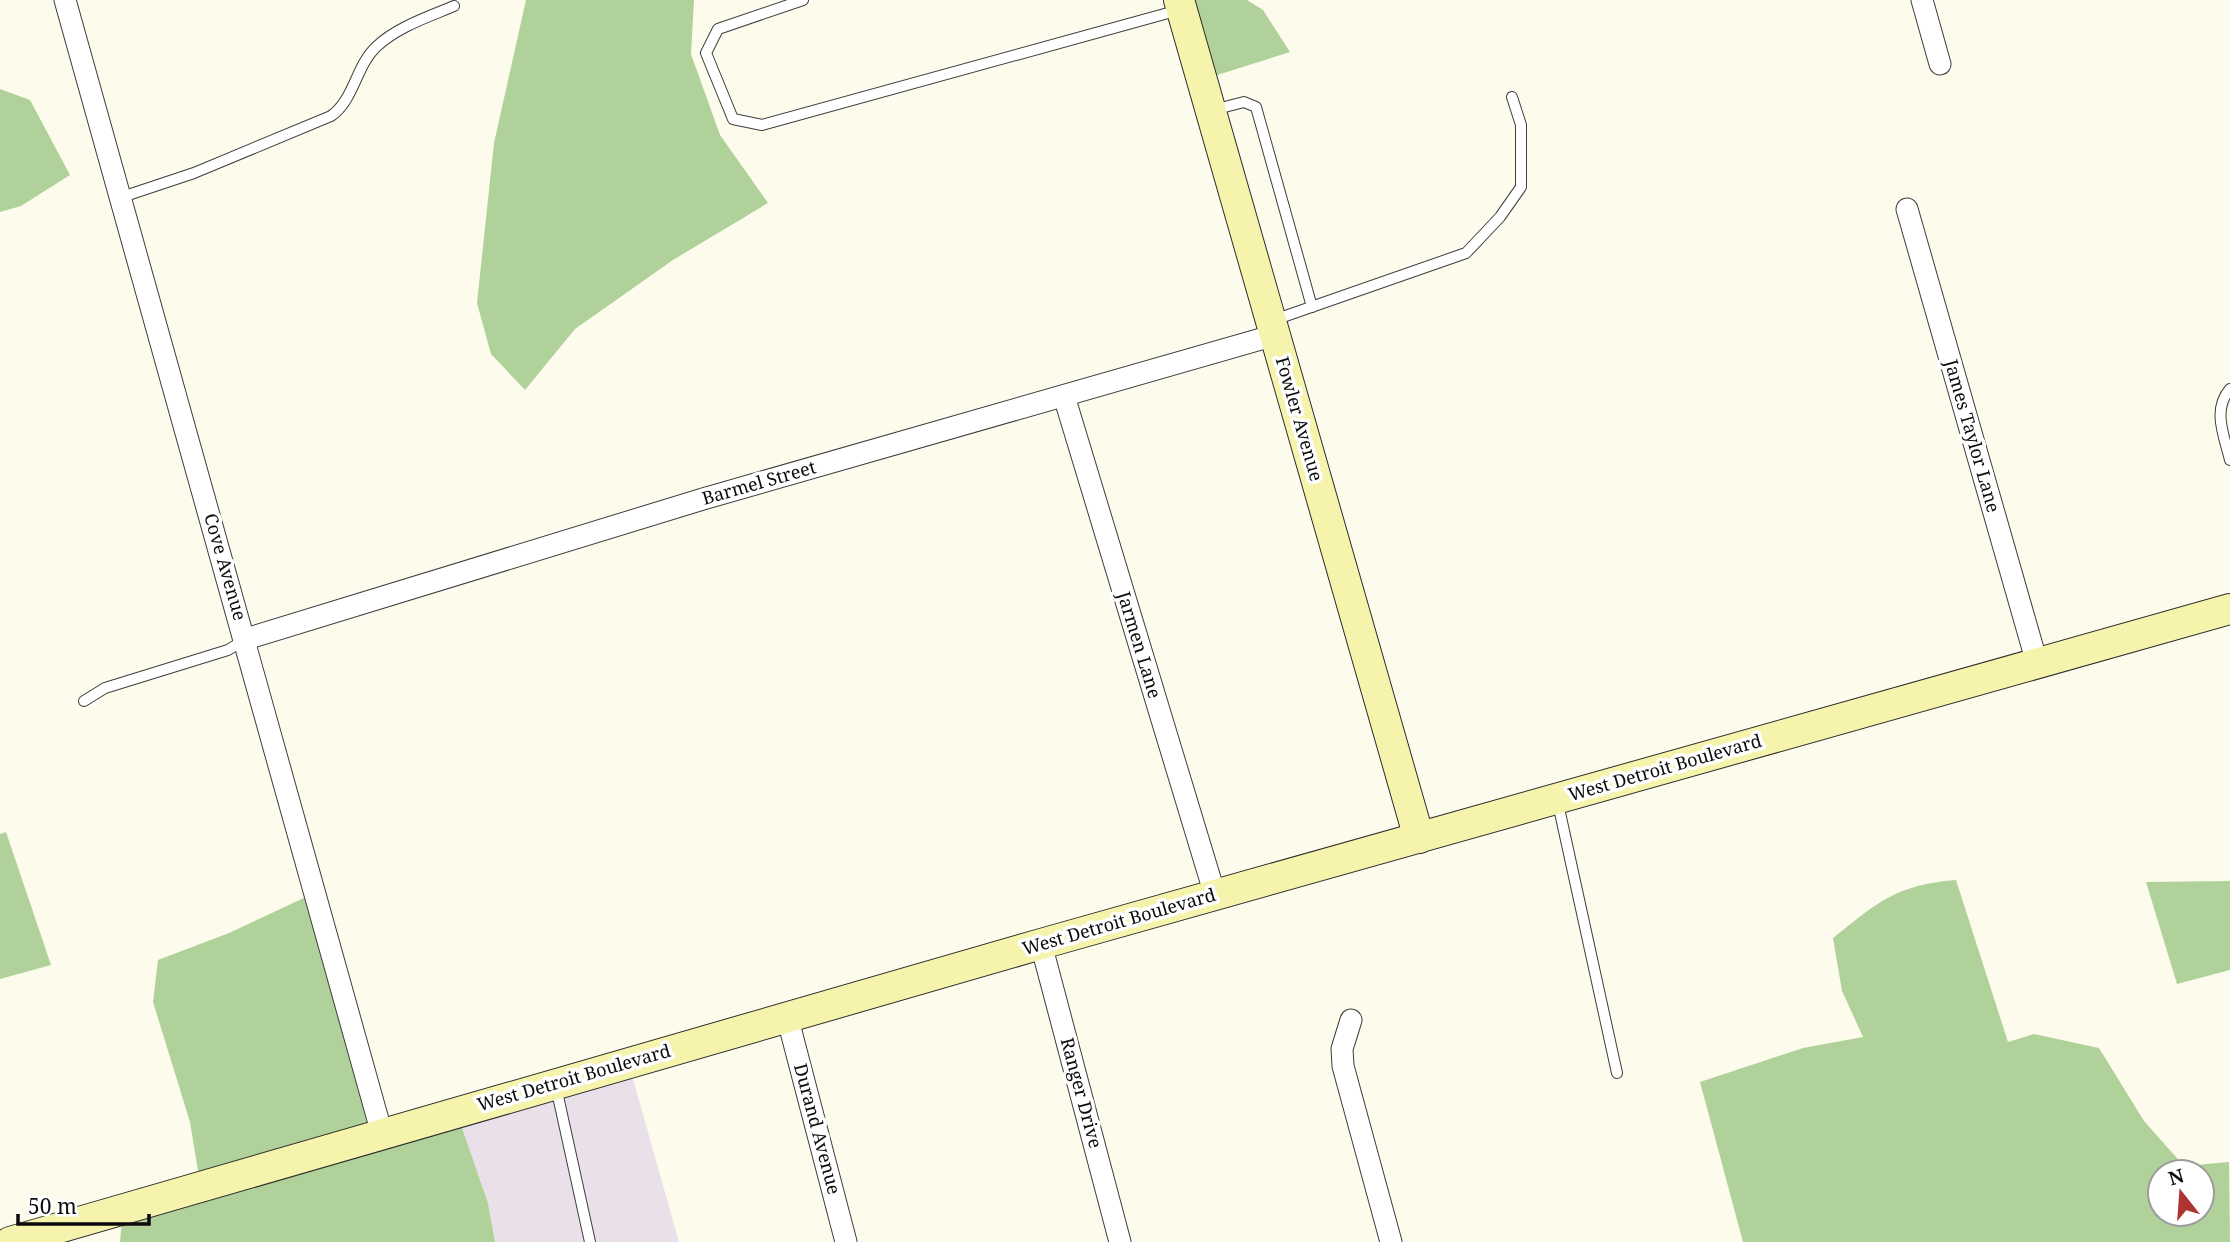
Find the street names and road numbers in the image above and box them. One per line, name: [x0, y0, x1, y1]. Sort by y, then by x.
street label: Fowler Avenue: [1271, 354, 1329, 484]
street label: James Taylor Lane: [1939, 355, 2006, 515]
street label: Barmel Street: [699, 454, 819, 510]
street label: Cove Avenue: [199, 510, 253, 623]
street label: Jarmen Lane: [1112, 587, 1168, 701]
street label: West Detroit Boulevard: [1565, 728, 1764, 806]
street label: West Detroit Boulevard: [1019, 882, 1218, 960]
street label: Ranger Drive: [1056, 1035, 1108, 1151]
street label: West Detroit Boulevard: [474, 1038, 673, 1116]
street label: Durand Avenue: [789, 1061, 847, 1197]

